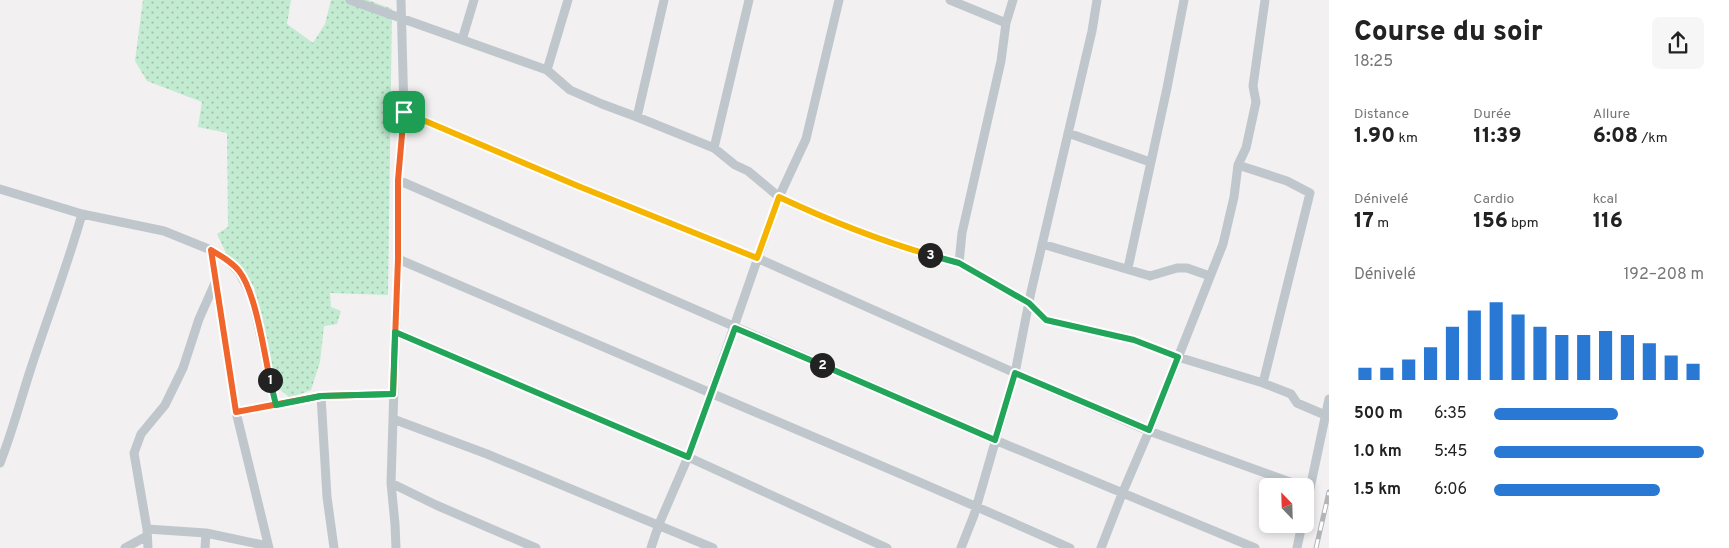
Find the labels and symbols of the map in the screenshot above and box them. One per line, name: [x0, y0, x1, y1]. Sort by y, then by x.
pin: [383, 91, 425, 133]
pin: 3: [918, 242, 942, 268]
pin: 2: [810, 352, 834, 378]
pin: 1: [258, 368, 282, 392]
north arrow: [1259, 478, 1314, 532]

